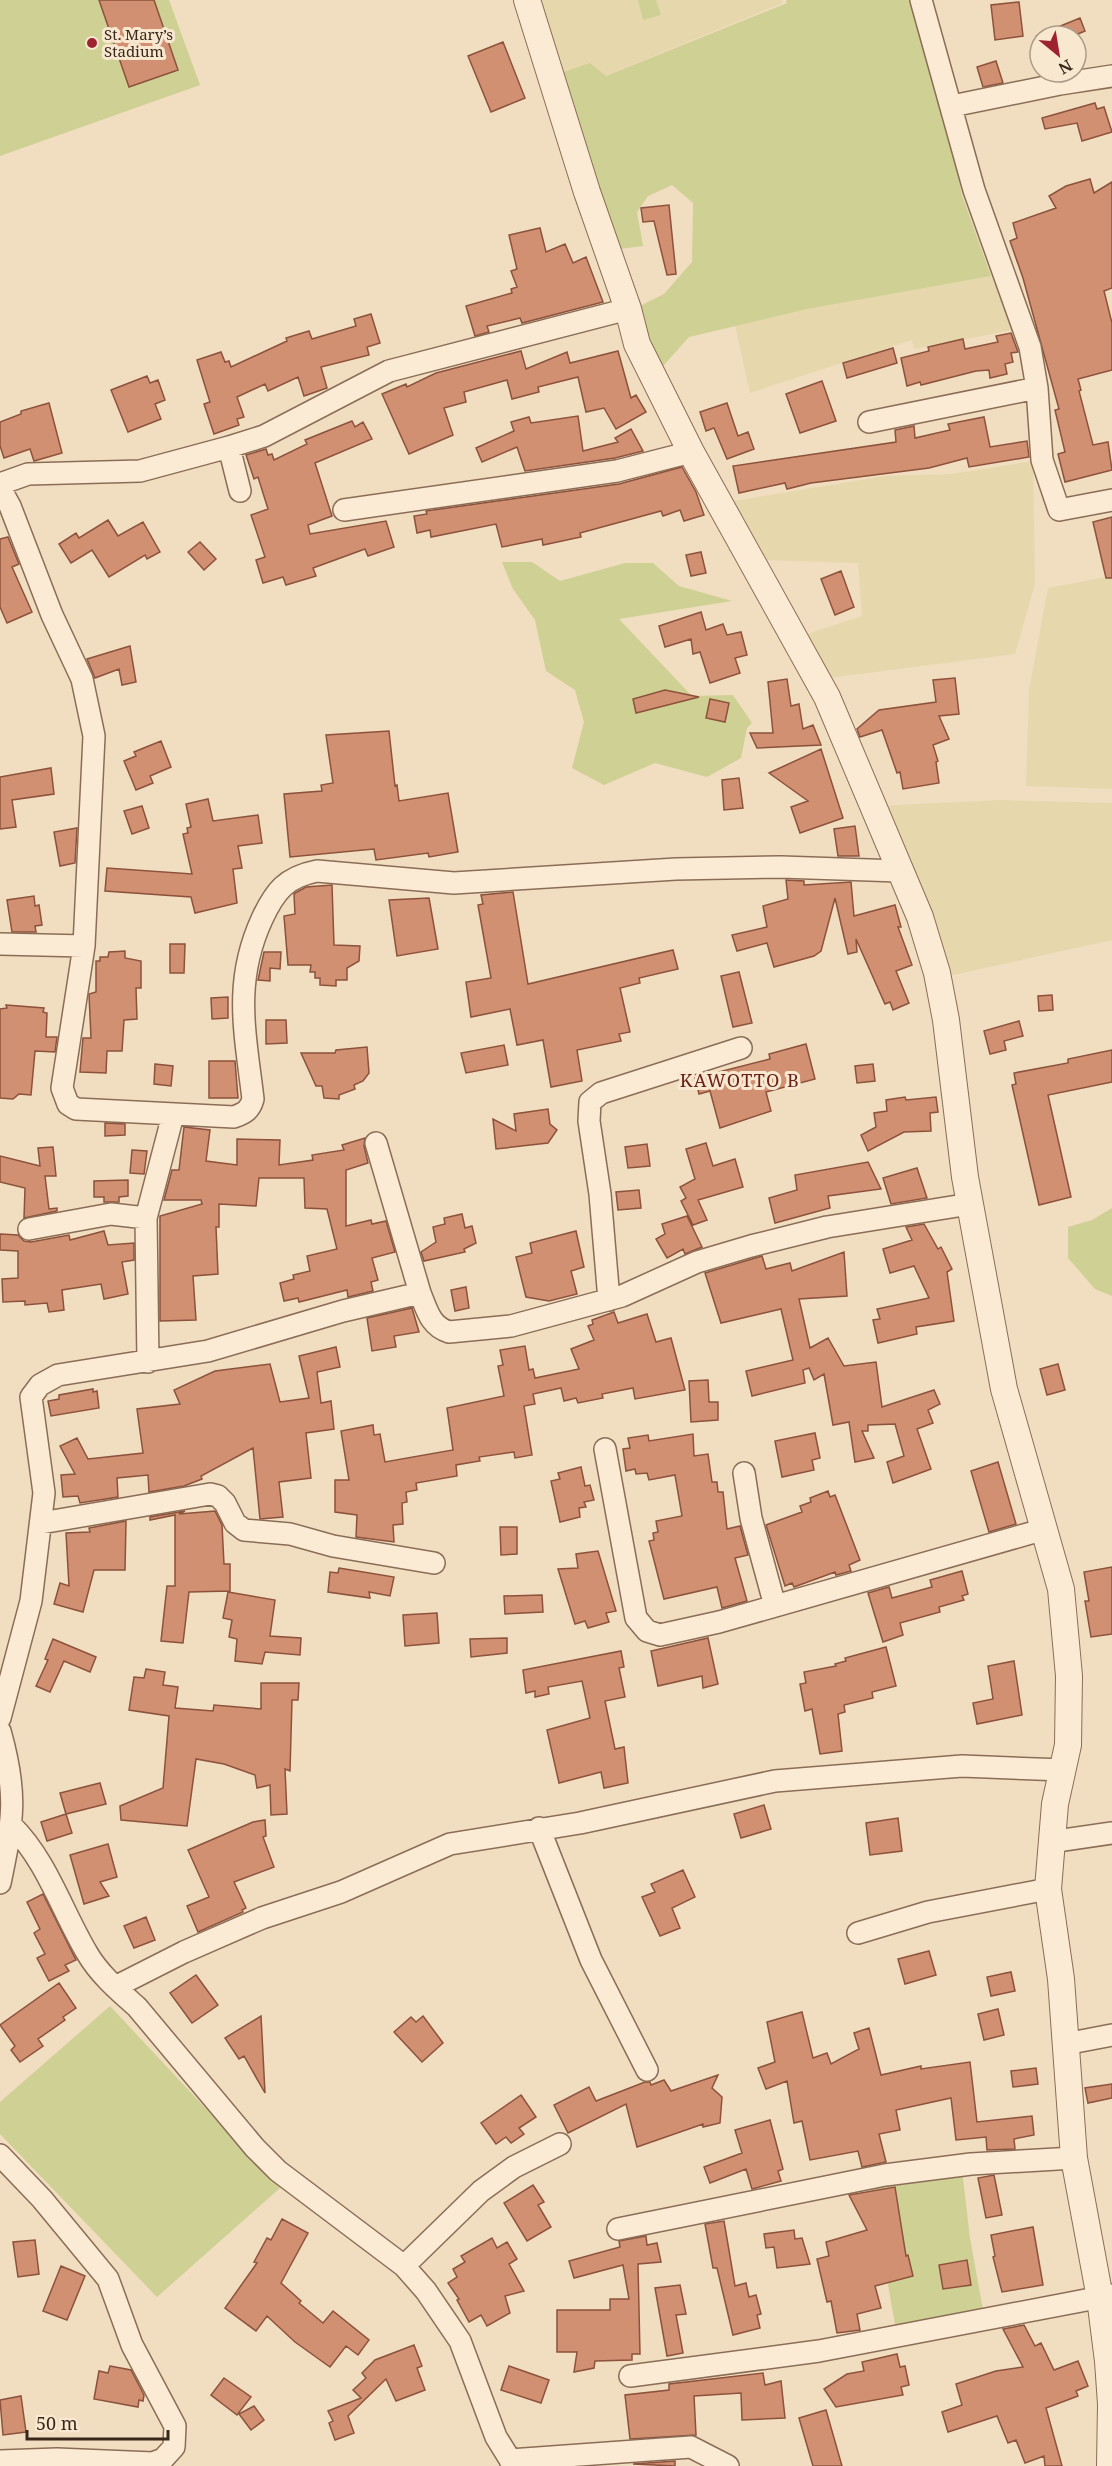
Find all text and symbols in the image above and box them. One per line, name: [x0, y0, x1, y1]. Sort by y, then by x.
place label: St. Mary’s Stadium: [104, 24, 173, 61]
north arrow: [1028, 24, 1088, 84]
marker: St. Mary’s Stadium: [85, 36, 99, 50]
text: N: [1054, 54, 1076, 80]
district label: KAWOTTO B: [680, 1068, 800, 1092]
scale bar: [27, 2403, 168, 2441]
text: 50 m: [36, 2411, 78, 2435]

